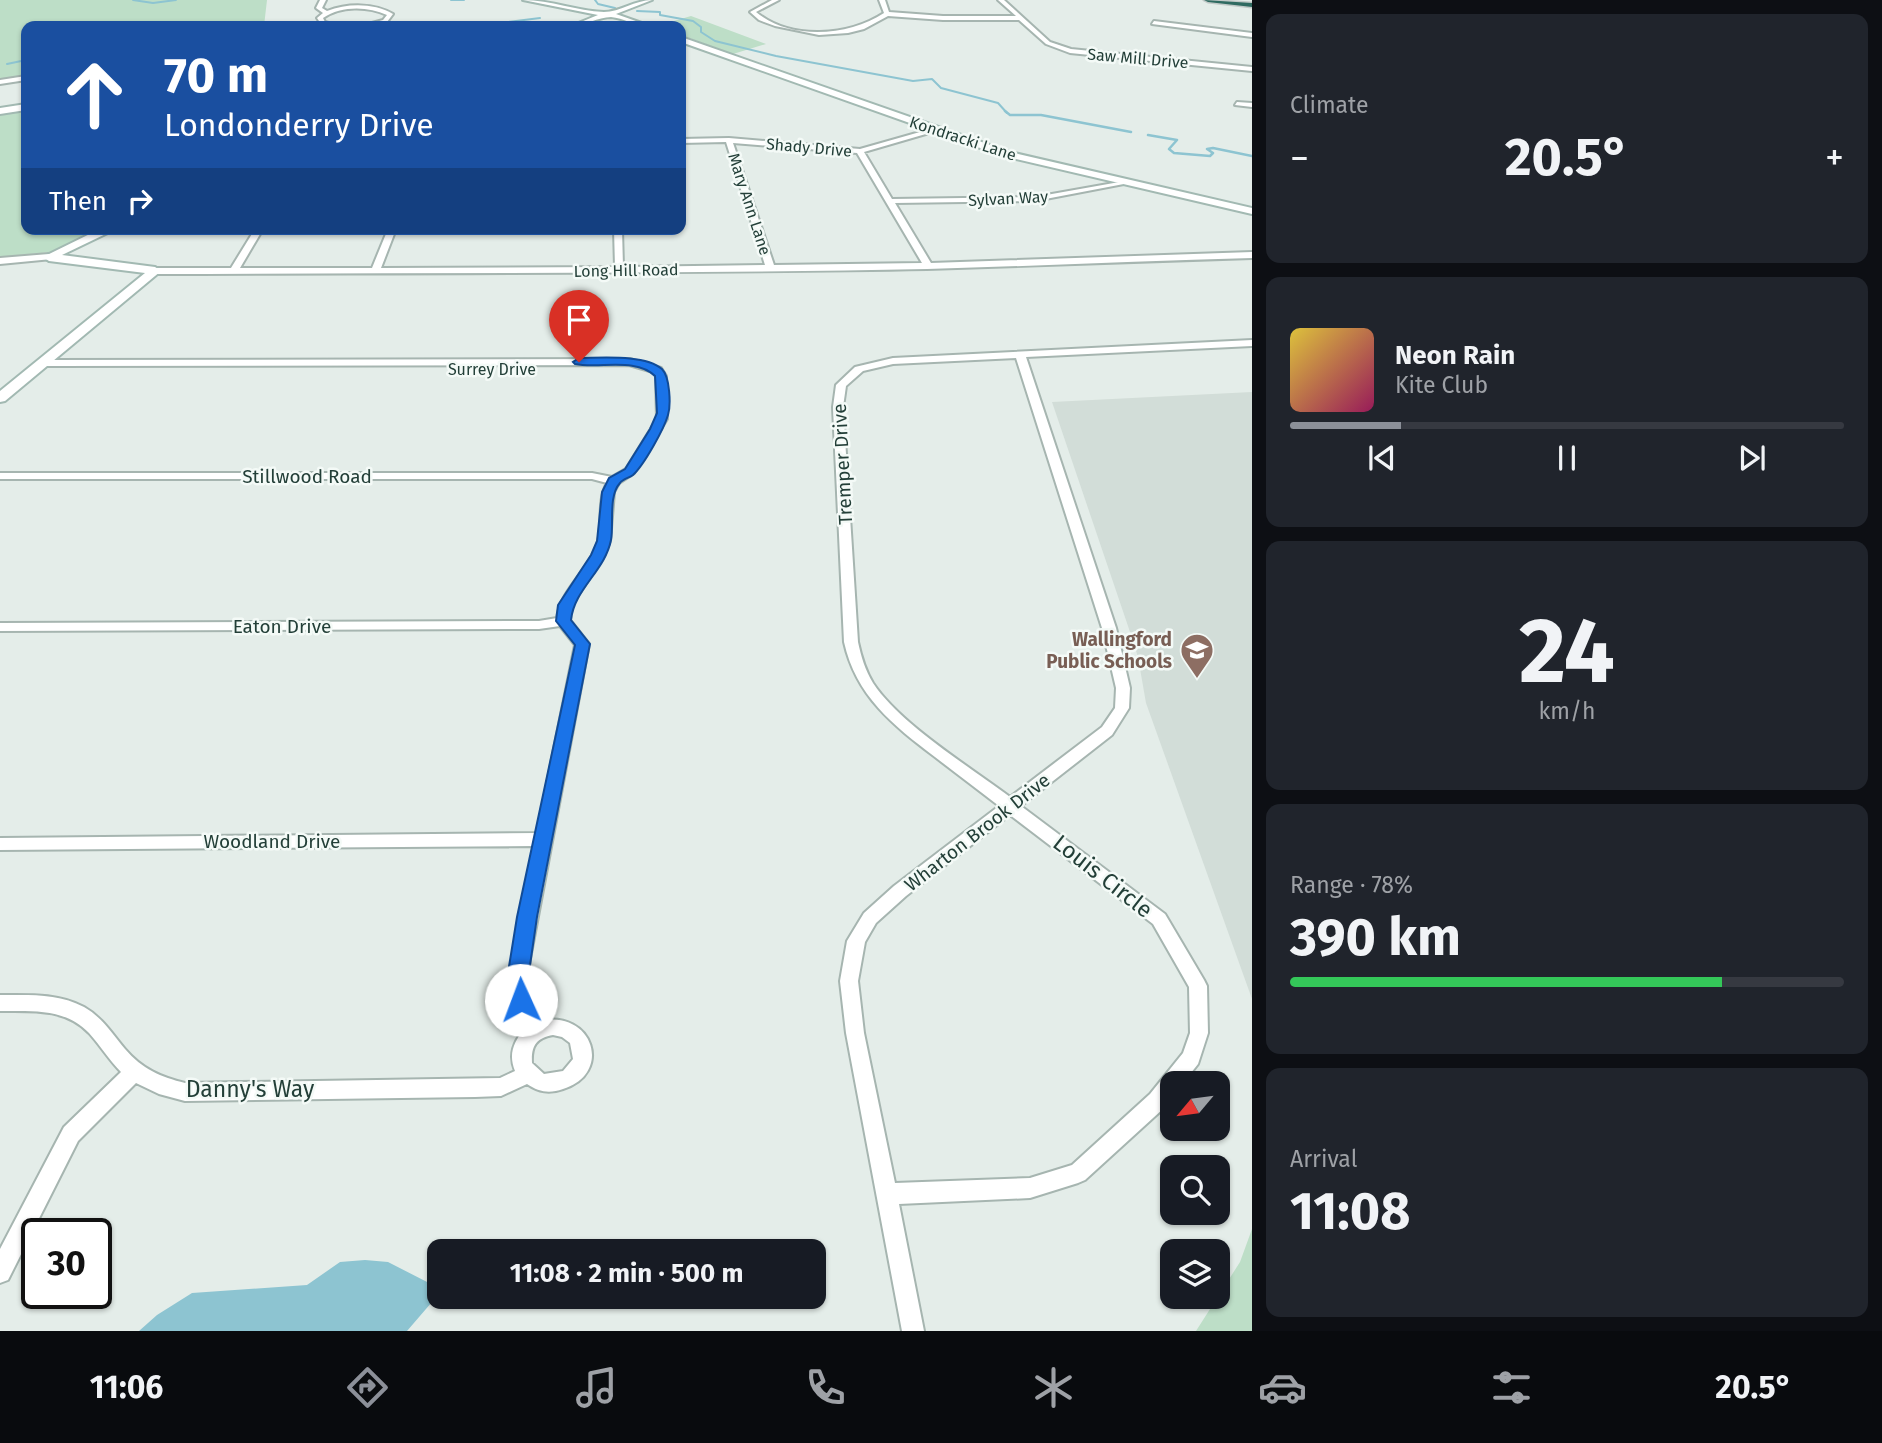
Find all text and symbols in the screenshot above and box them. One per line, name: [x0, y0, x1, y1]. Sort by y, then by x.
street label: Saw Mill Drive: [1087, 45, 1189, 72]
text: 70 m: [164, 46, 268, 105]
icon: ahead: [49, 49, 140, 140]
text: Climate: [1290, 91, 1369, 119]
text: Londonderry Drive: [164, 106, 434, 144]
street label: Kondracki Lane: [907, 112, 1019, 165]
text: 20.5°: [1505, 126, 1629, 189]
street label: Shady Drive: [765, 134, 853, 161]
text: −: [1290, 135, 1309, 181]
text: +: [1825, 135, 1844, 181]
street label: Mary Ann Lane: [724, 151, 775, 258]
icon: right: [121, 182, 159, 220]
text: Then: [49, 186, 107, 217]
street label: Sylvan Way: [968, 187, 1049, 210]
street label: Long Hill Road: [573, 260, 679, 281]
pin: [549, 290, 609, 362]
icon: arrive: [560, 301, 598, 339]
text: Neon Rain: [1395, 340, 1515, 371]
street label: Surrey Drive: [448, 360, 536, 379]
text: Kite Club: [1395, 371, 1488, 399]
street label: Tremper Drive: [828, 403, 857, 525]
icon: previous: [1363, 439, 1401, 477]
icon: pause: [1548, 439, 1586, 477]
icon: next: [1733, 439, 1771, 477]
street label: Stillwood Road: [242, 465, 372, 488]
text: 24: [1519, 597, 1615, 706]
street label: Eaton Drive: [233, 615, 331, 638]
place label: Wallingford Public Schools: [1046, 628, 1172, 673]
school or university icon: Wallingford Public Schools: [1178, 631, 1216, 680]
text: km/h: [1539, 697, 1595, 725]
street label: Wharton Brook Drive: [900, 768, 1055, 896]
street label: Louis Circle: [1048, 828, 1158, 924]
street label: Woodland Drive: [204, 830, 340, 853]
text: Range · 78%: [1290, 871, 1413, 899]
text: 390 km: [1290, 906, 1461, 969]
position arrow: [484, 963, 558, 1037]
north arrow: [1160, 1071, 1230, 1141]
map controls: [1160, 1071, 1230, 1309]
street label: Danny's Way: [186, 1075, 315, 1103]
text: Arrival: [1290, 1145, 1357, 1173]
button: search: [1160, 1155, 1230, 1225]
text: 11:08: [1290, 1180, 1410, 1243]
speed limit sign: 30: [21, 1218, 112, 1309]
button: layers: [1160, 1239, 1230, 1309]
text: 11:08 · 2 min · 500 m: [510, 1258, 743, 1289]
icon: directions: [343, 1363, 392, 1412]
icon: music: [572, 1363, 621, 1412]
icon: phone: [801, 1363, 850, 1412]
icon: climate: [1029, 1363, 1078, 1412]
icon: car: [1258, 1363, 1307, 1412]
icon: filters: [1487, 1363, 1536, 1412]
text: 11:06: [90, 1368, 163, 1406]
text: 20.5°: [1715, 1368, 1792, 1406]

